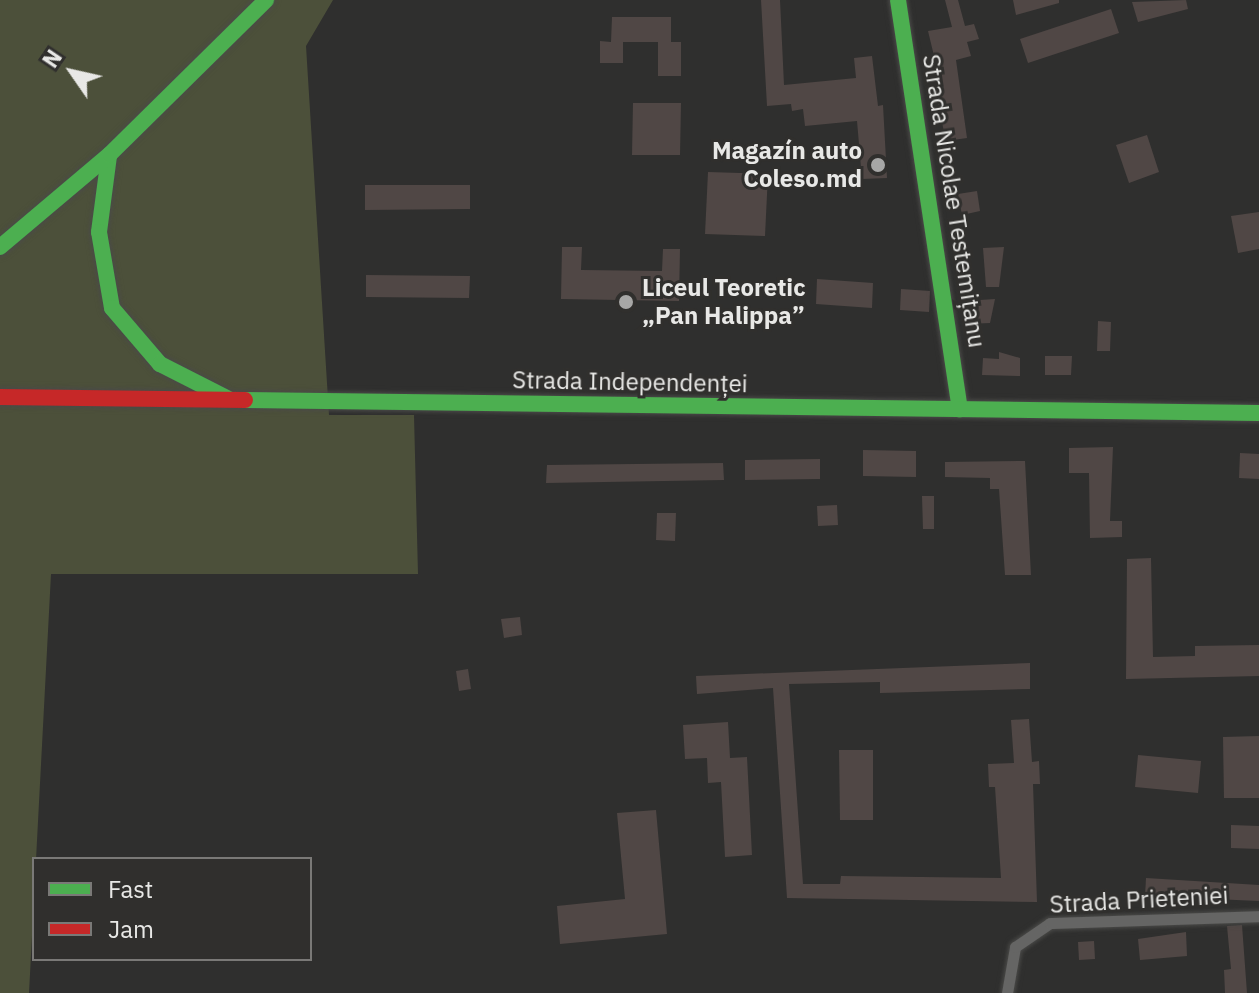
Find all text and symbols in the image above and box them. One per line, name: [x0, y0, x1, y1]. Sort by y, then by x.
north arrow: [32, 32, 112, 112]
text: N: [35, 44, 68, 73]
street label: Strada Nicolae Testemițanu: [917, 52, 991, 350]
place label: Magazín auto Coleso.md: [712, 137, 862, 193]
marker: Magazín auto Coleso.md: [869, 156, 887, 174]
place label: Liceul Teoretic „Pan Halippa”: [642, 274, 806, 330]
marker: Liceul Teoretic „Pan Halippa”: [617, 293, 635, 311]
street label: Strada Independenței: [512, 366, 748, 398]
legend: [32, 857, 312, 961]
text: Fast: [108, 873, 153, 905]
street label: Strada Prieteniei: [1049, 881, 1229, 919]
text: Jam: [108, 913, 154, 945]

